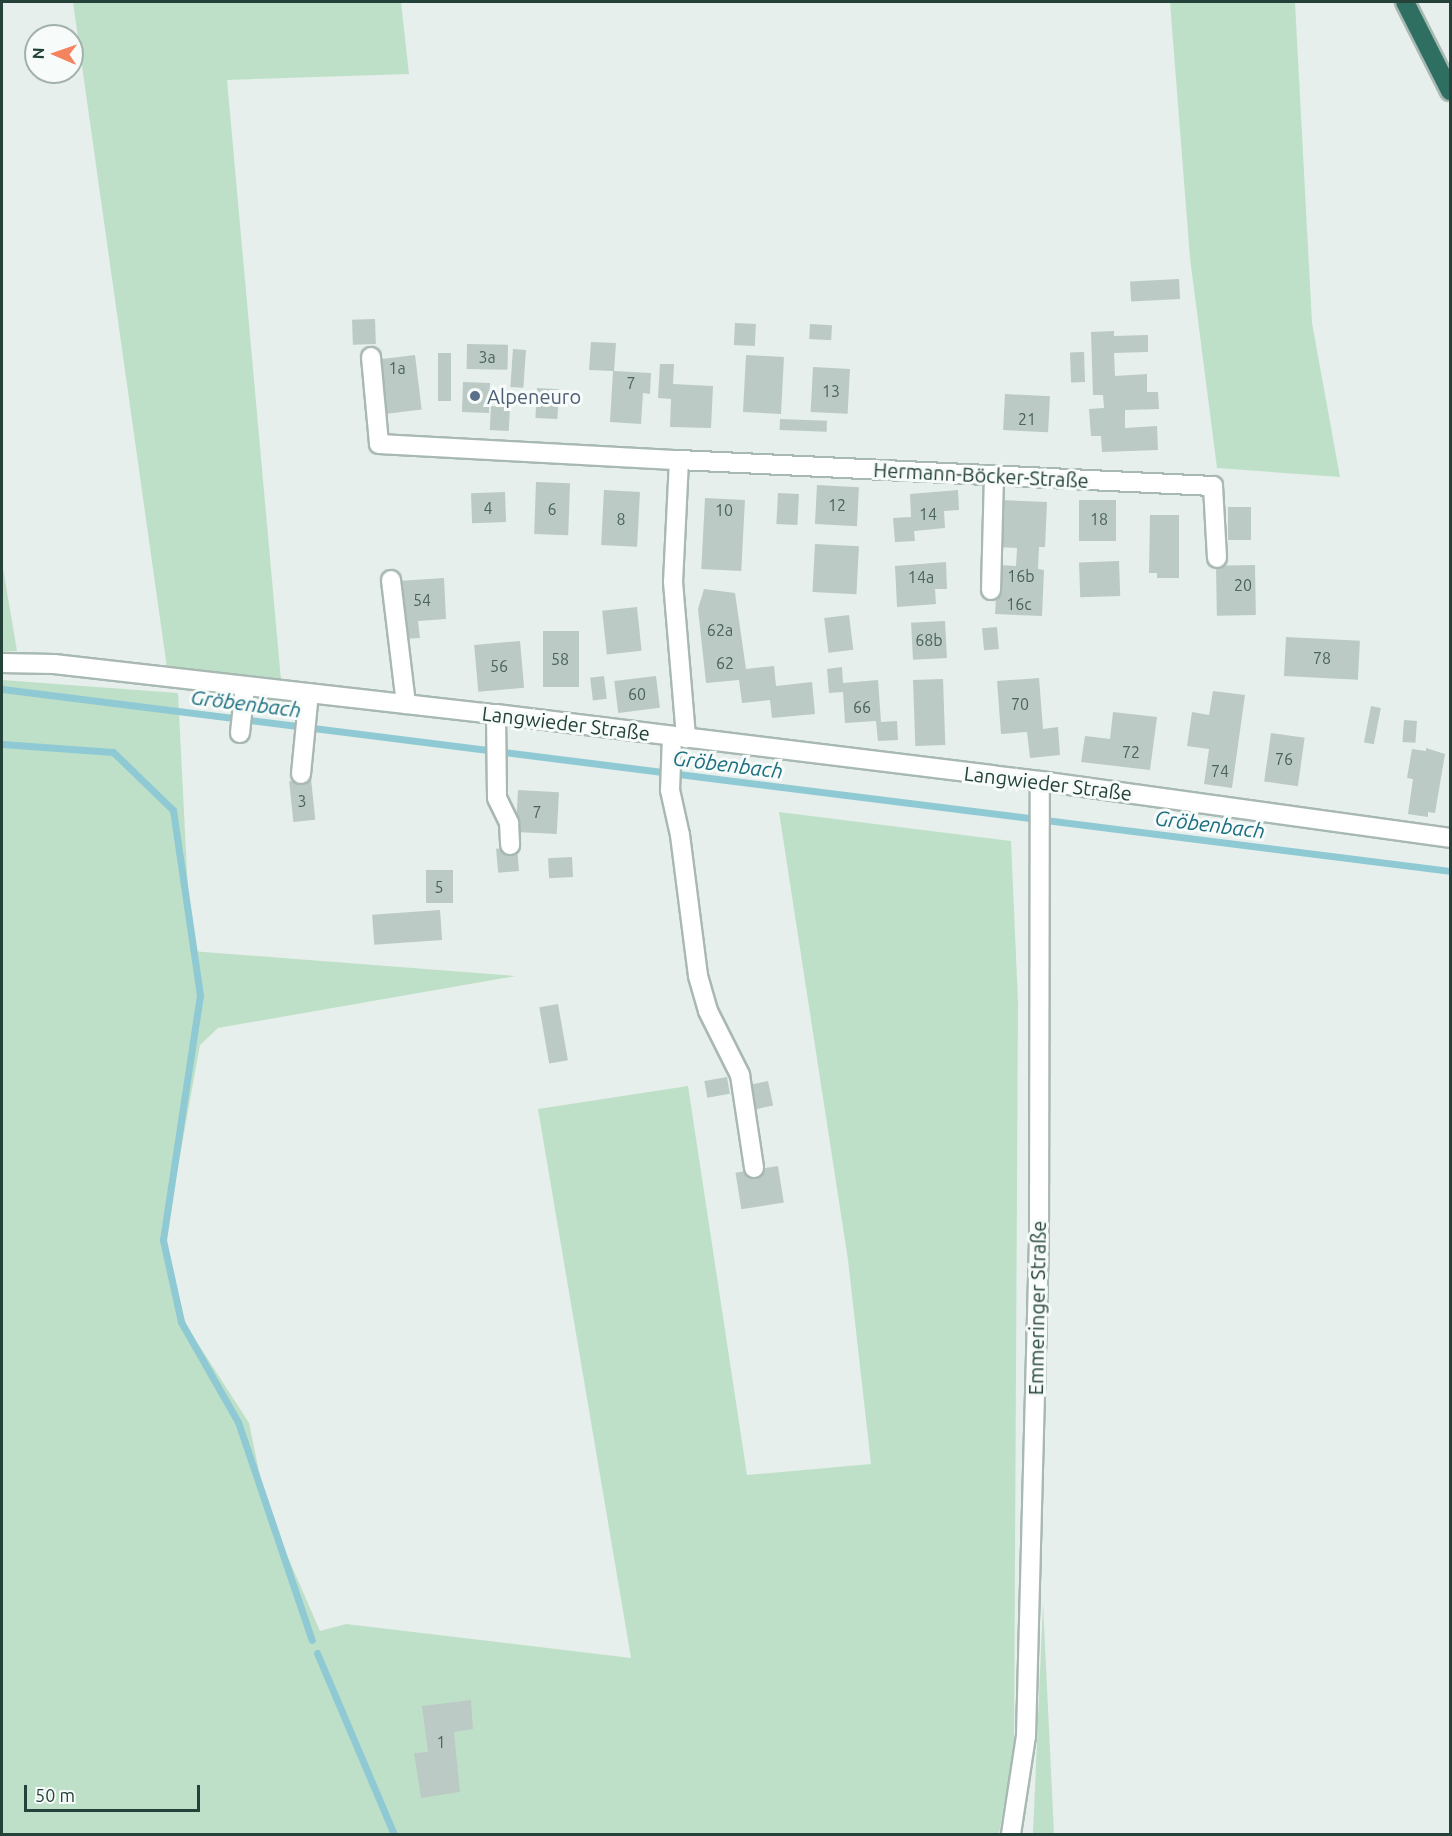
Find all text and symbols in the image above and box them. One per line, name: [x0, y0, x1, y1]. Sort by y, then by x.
north arrow: [24, 24, 84, 84]
text: N: [29, 47, 47, 60]
house number: 3a: [478, 347, 496, 367]
house number: 1a: [388, 358, 406, 378]
house number: 7: [626, 373, 636, 393]
house number: 13: [822, 381, 840, 401]
place label: Alpeneuro: [487, 384, 581, 408]
marker: Alpeneuro: [468, 389, 482, 403]
house number: 21: [1018, 409, 1036, 429]
street label: Hermann-Böcker-Straße: [873, 457, 1089, 493]
house number: 12: [828, 495, 846, 515]
house number: 4: [483, 498, 493, 518]
house number: 6: [547, 499, 557, 519]
house number: 10: [715, 500, 733, 520]
house number: 14: [919, 504, 937, 524]
house number: 8: [616, 509, 626, 529]
house number: 18: [1090, 509, 1108, 529]
house number: 16b: [1007, 566, 1035, 586]
house number: 14a: [908, 567, 934, 587]
house number: 20: [1234, 575, 1252, 595]
house number: 54: [413, 590, 431, 610]
house number: 16c: [1006, 594, 1032, 614]
house number: 62a: [707, 620, 733, 640]
house number: 68b: [915, 630, 943, 650]
house number: 78: [1313, 648, 1331, 668]
house number: 58: [551, 649, 569, 669]
house number: 62: [716, 653, 734, 673]
house number: 56: [490, 656, 508, 676]
water label: Gröbenbach: [189, 684, 303, 722]
house number: 60: [628, 684, 646, 704]
house number: 70: [1011, 694, 1029, 714]
house number: 66: [853, 697, 871, 717]
street label: Langwieder Straße: [481, 701, 651, 745]
house number: 72: [1122, 742, 1140, 762]
water label: Gröbenbach: [671, 745, 785, 783]
house number: 76: [1275, 749, 1293, 769]
street label: Langwieder Straße: [963, 761, 1133, 805]
house number: 74: [1211, 761, 1229, 781]
house number: 3: [297, 791, 307, 811]
house number: 7: [532, 802, 542, 822]
water label: Gröbenbach: [1153, 805, 1267, 843]
house number: 5: [434, 877, 444, 897]
street label: Emmeringer Straße: [1023, 1220, 1051, 1396]
house number: 1: [436, 1732, 446, 1752]
scale bar: [27, 1773, 202, 1811]
text: 50 m: [35, 1785, 75, 1805]

